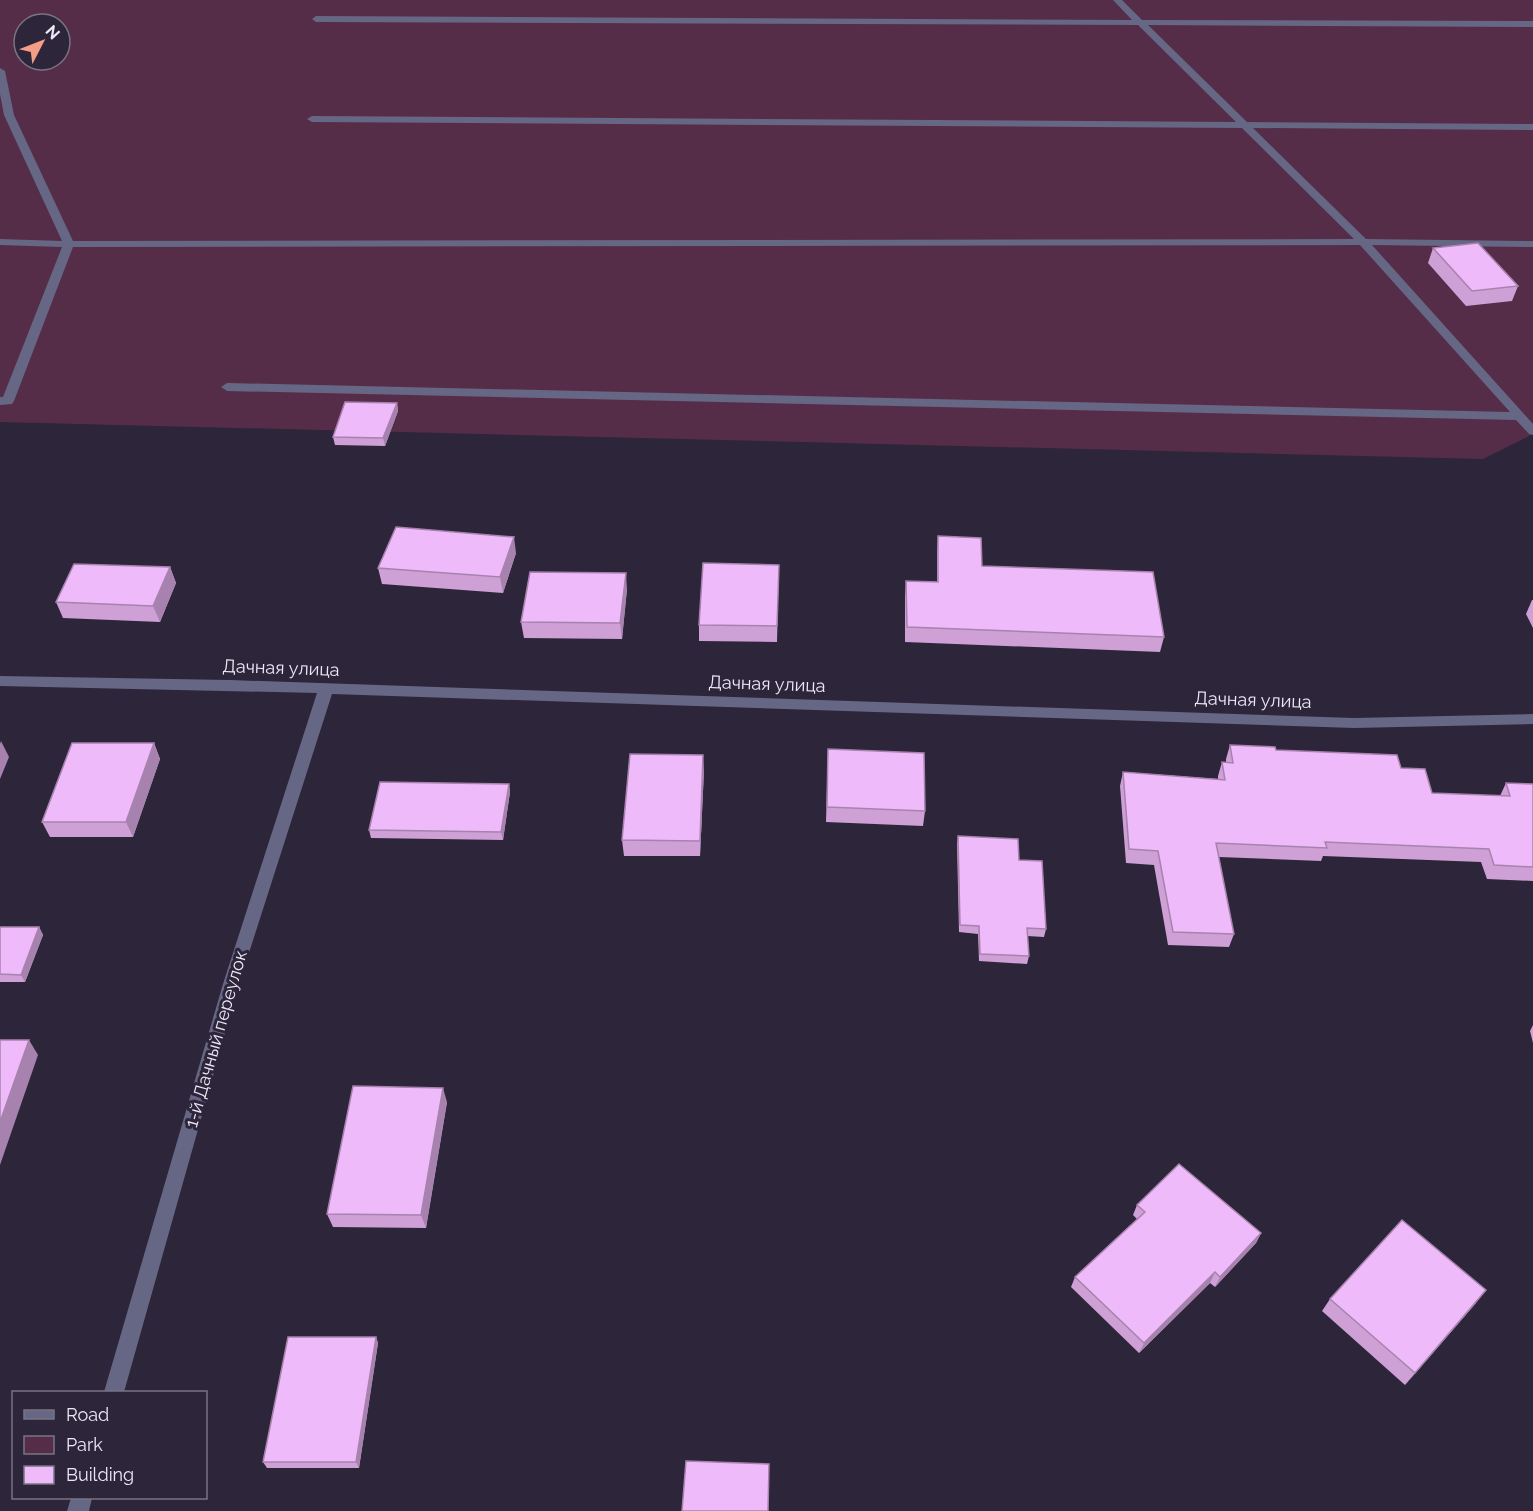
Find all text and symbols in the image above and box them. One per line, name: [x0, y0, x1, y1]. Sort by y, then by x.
north arrow: [12, 12, 72, 72]
text: N: [42, 21, 64, 43]
street label: Дачная улица: [222, 655, 340, 680]
street label: Дачная улица: [708, 671, 826, 696]
street label: Дачная улица: [1194, 687, 1312, 712]
street label: 1-й Дачный переулок: [180, 948, 251, 1130]
legend: [12, 1391, 207, 1499]
text: Road: [66, 1404, 109, 1425]
text: Park: [66, 1434, 103, 1455]
text: Building: [66, 1464, 134, 1485]

